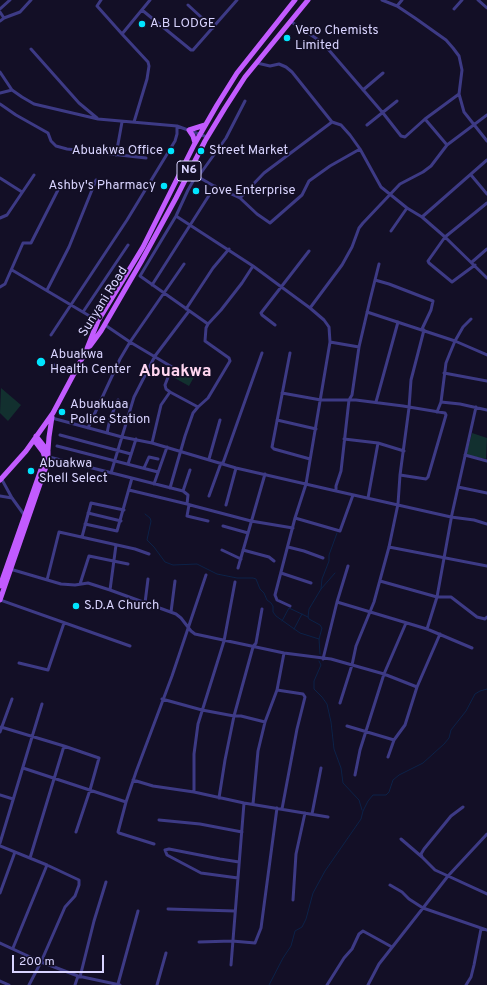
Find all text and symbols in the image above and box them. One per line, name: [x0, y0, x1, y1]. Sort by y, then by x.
place label: A.B LODGE: [150, 16, 216, 32]
marker: A.B LODGE: [137, 19, 147, 29]
place label: Vero Chemists Limited: [295, 23, 379, 54]
marker: Vero Chemists Limited: [282, 33, 292, 43]
place label: Abuakwa Office: [72, 143, 163, 159]
place label: Street Market: [209, 143, 288, 159]
marker: Abuakwa Office: [166, 146, 176, 156]
marker: Street Market: [196, 146, 206, 156]
road number: N6: [177, 161, 201, 181]
place label: Ashby's Pharmacy: [49, 178, 156, 194]
marker: Ashby's Pharmacy: [159, 181, 169, 191]
place label: Love Enterprise: [204, 183, 295, 199]
marker: Love Enterprise: [191, 186, 201, 196]
street label: Sunyani Road: [76, 264, 132, 340]
place label: Abuakwa Health Center: [50, 347, 131, 378]
marker: Abuakwa Health Center: [35, 356, 47, 368]
district label: Abuakwa: [139, 363, 211, 383]
place label: Abuakuaa Police Station: [70, 397, 150, 428]
marker: Abuakuaa Police Station: [57, 407, 67, 417]
place label: Abuakwa Shell Select: [39, 456, 108, 487]
marker: Abuakwa Shell Select: [26, 466, 36, 476]
place label: S.D.A Church: [84, 598, 159, 614]
marker: S.D.A Church: [71, 601, 81, 611]
scale bar: [14, 947, 106, 973]
text: 200 m: [19, 954, 55, 970]

